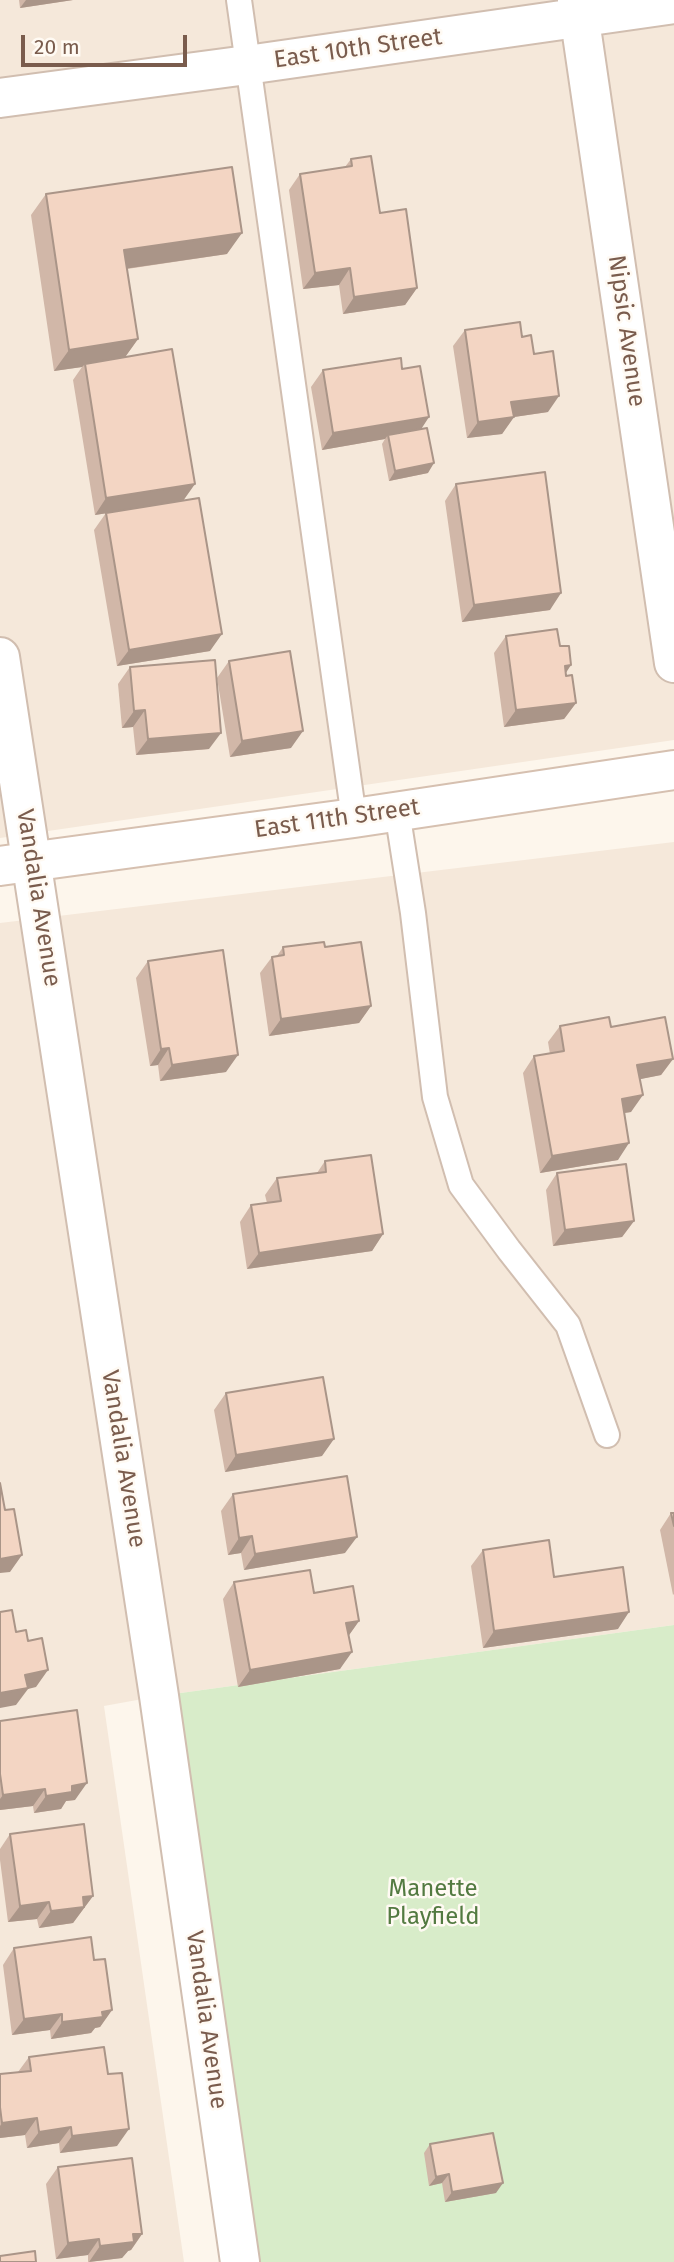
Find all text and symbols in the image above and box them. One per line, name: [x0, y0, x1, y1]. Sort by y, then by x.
scale bar: [24, 21, 191, 65]
street label: East 10th Street: [272, 23, 444, 75]
text: 20 m: [34, 34, 80, 60]
street label: Nipsic Avenue: [601, 253, 651, 409]
street label: East 11th Street: [253, 793, 421, 845]
street label: Vandalia Avenue: [10, 807, 66, 989]
street label: Vandalia Avenue: [95, 1368, 151, 1550]
park label: Manette Playfield: [386, 1875, 480, 1931]
street label: Vandalia Avenue: [179, 1929, 233, 2111]

